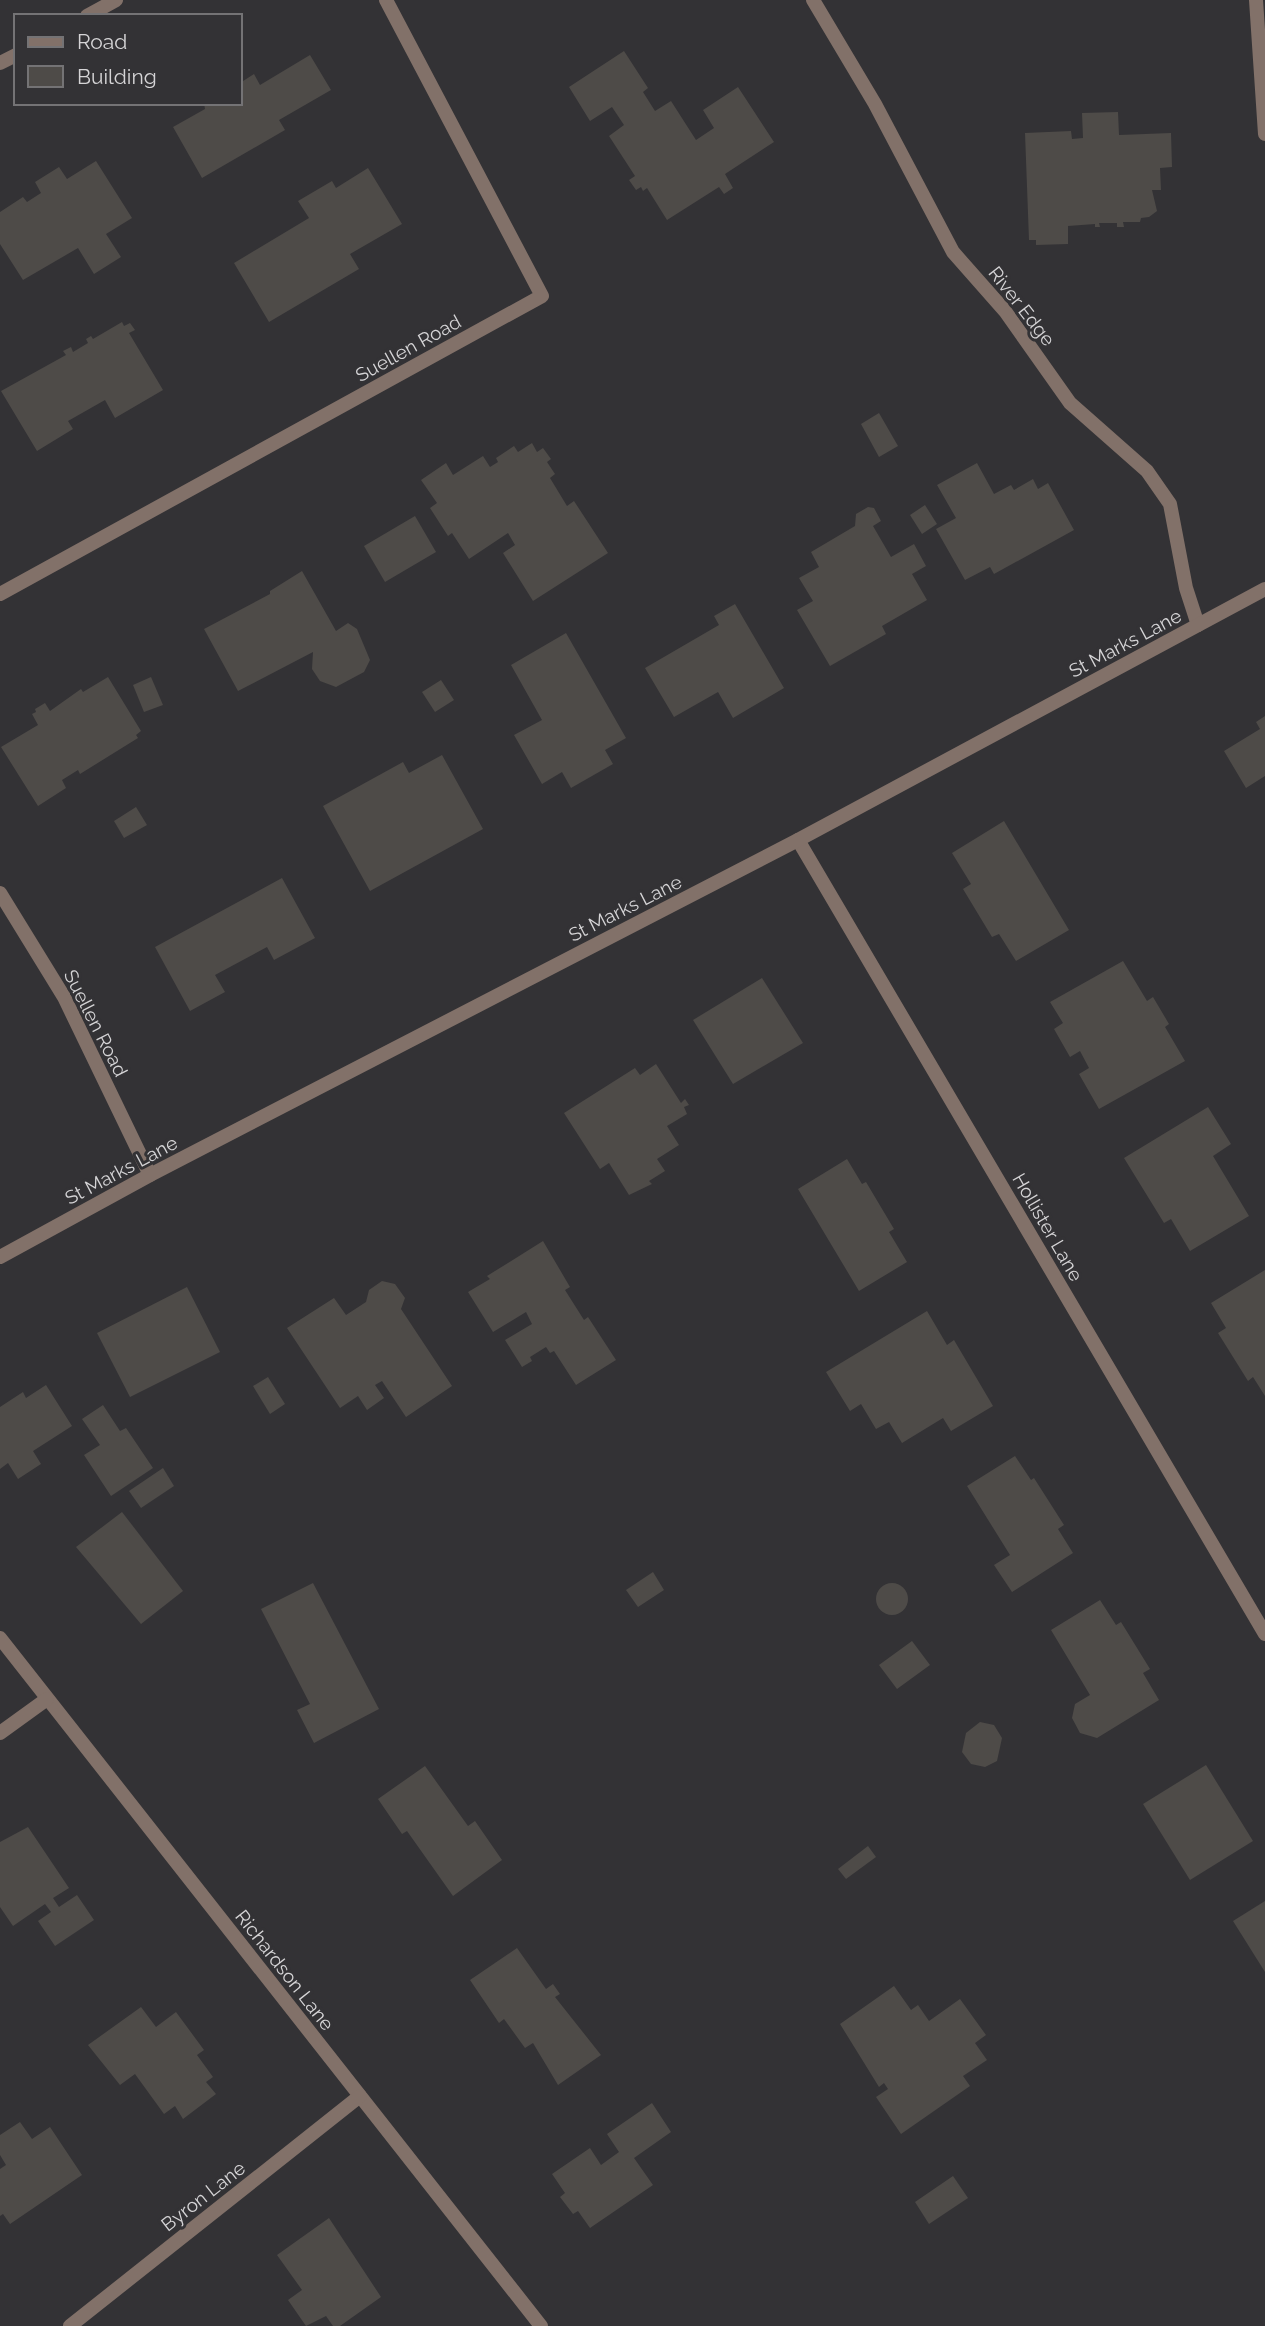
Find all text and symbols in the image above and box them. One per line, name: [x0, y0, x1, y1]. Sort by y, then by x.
legend: [14, 14, 242, 105]
text: Road: [77, 29, 127, 54]
text: Building: [77, 64, 157, 89]
street label: River Edge: [984, 262, 1060, 350]
street label: Suellen Road: [352, 310, 464, 386]
street label: St Marks Lane: [1065, 604, 1185, 682]
street label: St Marks Lane: [565, 870, 685, 946]
street label: Suellen Road: [60, 966, 132, 1080]
street label: St Marks Lane: [61, 1131, 181, 1209]
street label: Hollister Lane: [1008, 1169, 1088, 1285]
street label: Richardson Lane: [231, 1905, 339, 2035]
street label: Byron Lane: [157, 2157, 249, 2235]

